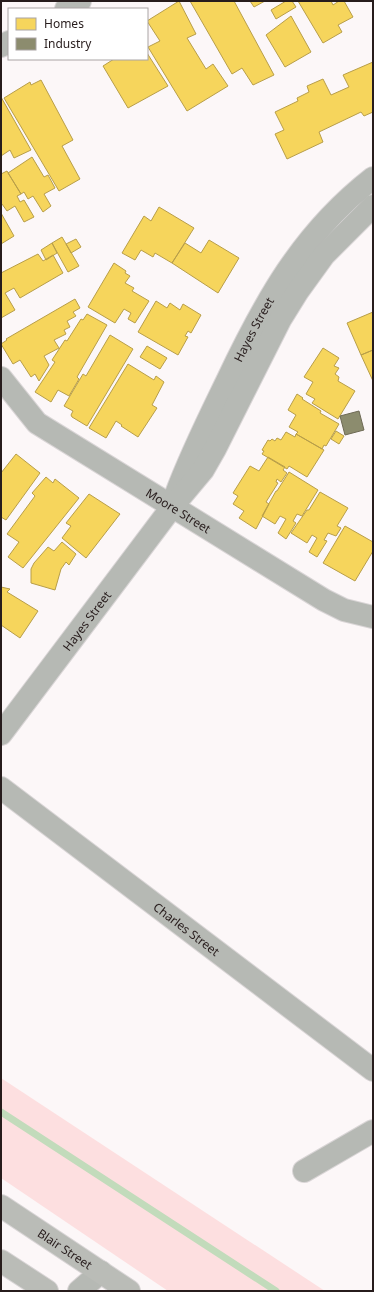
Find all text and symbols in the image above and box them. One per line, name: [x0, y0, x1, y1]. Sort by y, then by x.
legend: [8, 8, 148, 60]
text: Homes: [44, 15, 84, 32]
text: Industry: [44, 35, 92, 52]
street label: Hayes Street: [229, 293, 278, 364]
street label: Moore Street: [143, 484, 215, 537]
street label: Hayes Street: [58, 587, 115, 654]
street label: Charles Street: [150, 898, 224, 960]
street label: Blair Street: [34, 1224, 96, 1273]

